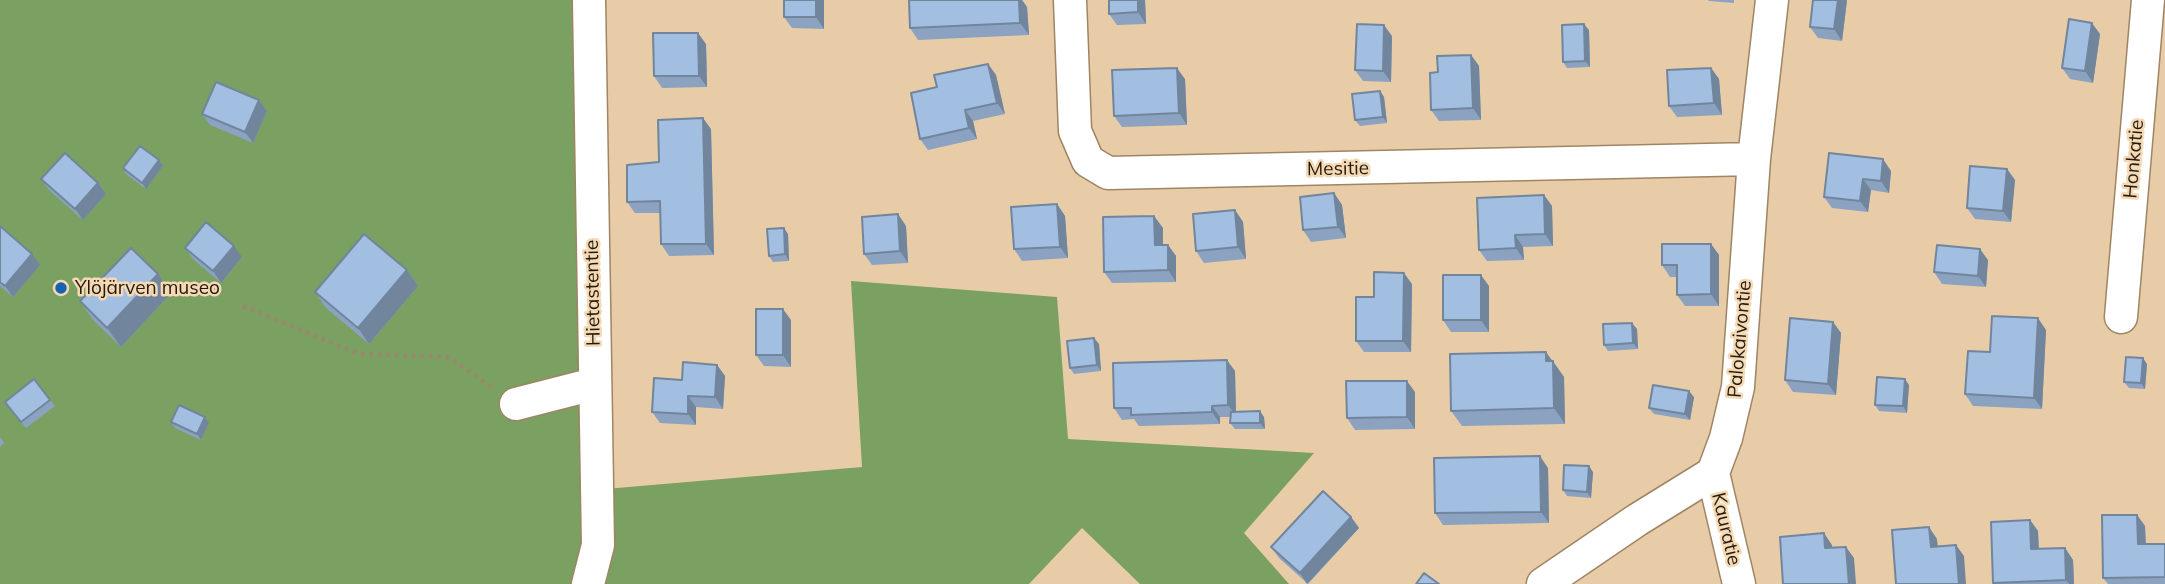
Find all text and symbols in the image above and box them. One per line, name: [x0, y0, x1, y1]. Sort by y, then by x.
street label: Honkatie: [2119, 119, 2149, 199]
street label: Mesitie: [1307, 157, 1369, 181]
street label: Hietastentie: [581, 240, 605, 346]
place label: Ylöjärven museo: [75, 277, 220, 299]
street label: Palokaivontie: [1724, 279, 1756, 399]
marker: Ylöjärven museo: [53, 280, 69, 296]
street label: Kauratie: [1707, 490, 1745, 568]

